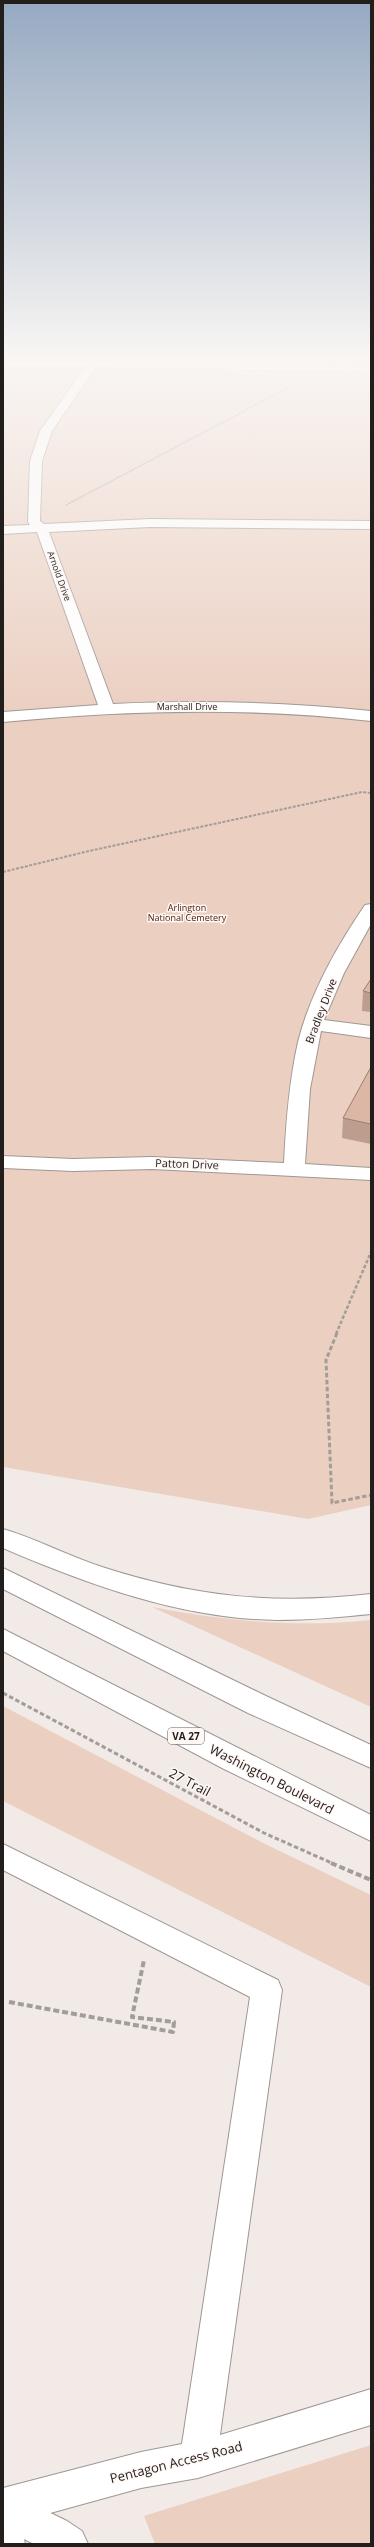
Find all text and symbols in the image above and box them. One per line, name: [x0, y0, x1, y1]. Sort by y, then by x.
street label: Arnold Drive: [44, 549, 75, 603]
street label: Marshall Drive: [157, 700, 217, 713]
park label: Arlington National Cemetery: [148, 901, 227, 924]
street label: Bradley Drive: [301, 976, 340, 1046]
street label: Patton Drive: [155, 1155, 219, 1172]
road number: VA 27: [168, 1728, 204, 1744]
street label: Washington Boulevard: [207, 1740, 337, 1818]
street label: 27 Trail: [166, 1764, 214, 1800]
street label: Pentagon Access Road: [108, 2437, 244, 2487]

